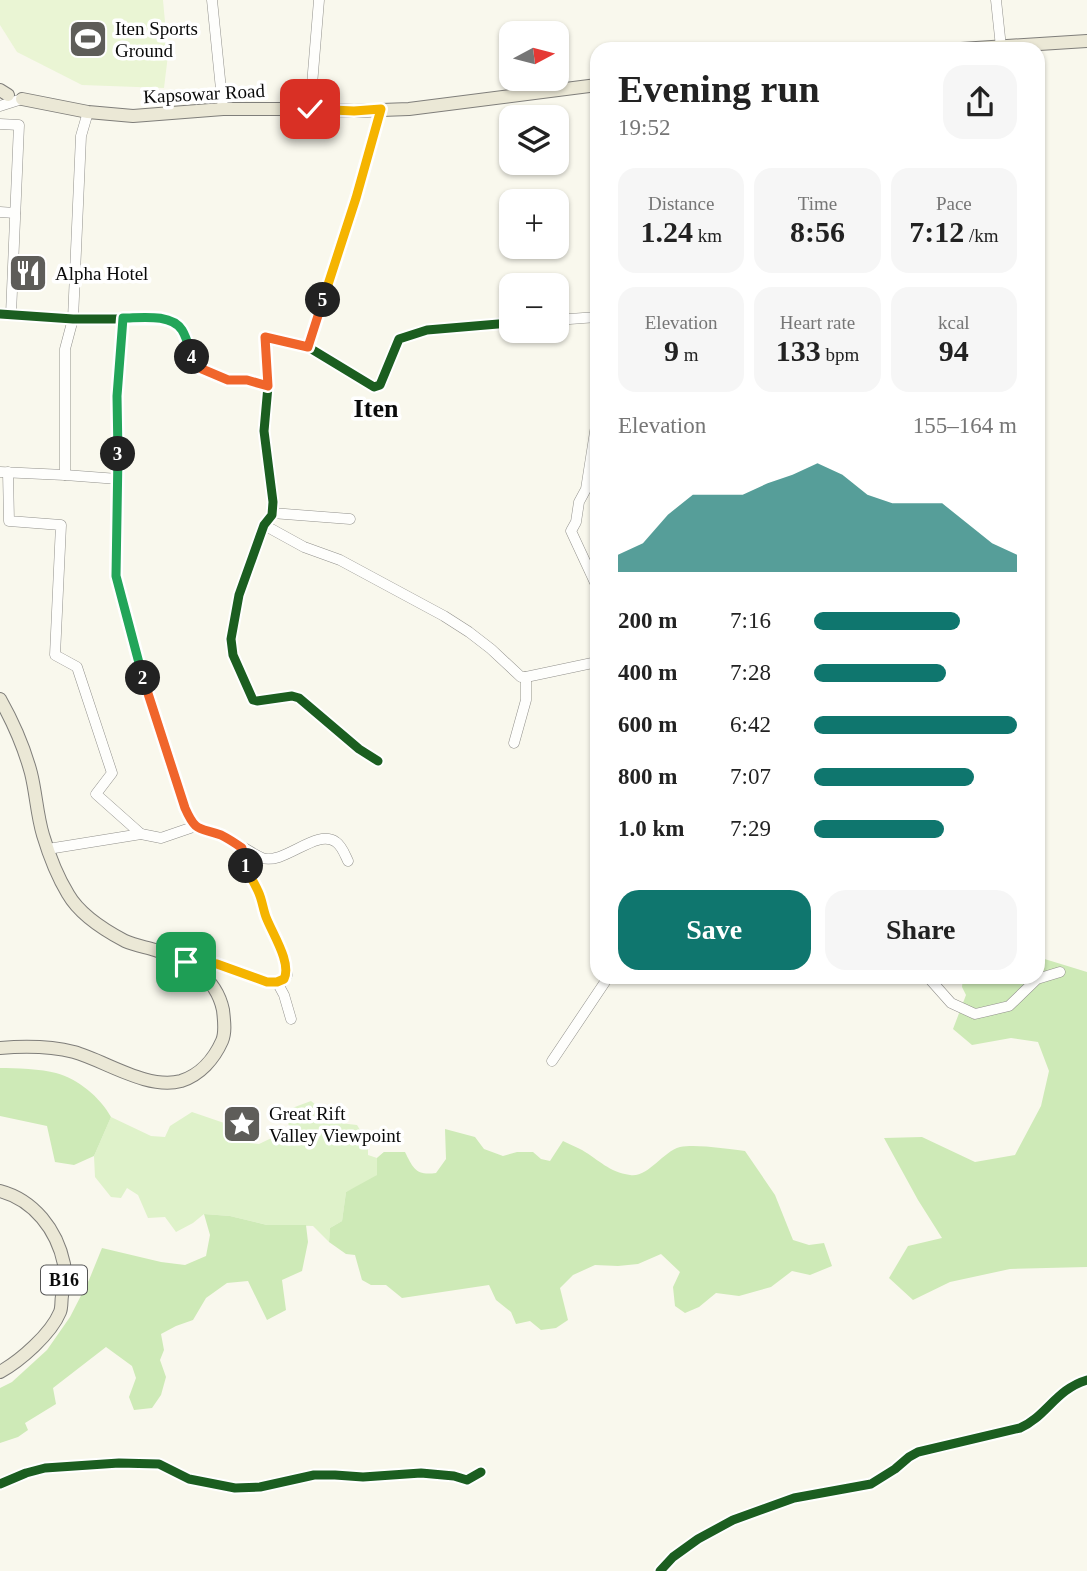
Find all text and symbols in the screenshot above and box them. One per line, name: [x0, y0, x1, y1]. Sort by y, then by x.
sports icon: Iten Sports Ground: [67, 18, 109, 60]
place label: Iten Sports Ground: [115, 18, 198, 61]
north arrow: [499, 21, 569, 91]
map controls: [499, 21, 569, 343]
button: share: [943, 65, 1017, 139]
text: Evening run: [618, 68, 820, 110]
pin: [280, 79, 340, 139]
street label: Kapsowar Road: [143, 80, 266, 107]
icon: check: [291, 90, 329, 128]
button: layers: [499, 105, 569, 175]
text: 19:52: [618, 115, 670, 140]
button: +: [499, 189, 569, 259]
text: Distance: [648, 193, 714, 214]
text: Time: [798, 193, 837, 214]
text: Pace: [936, 193, 972, 214]
text: 1.24: [640, 215, 693, 248]
text: 8:56: [790, 215, 845, 248]
text: 7:12: [909, 215, 964, 248]
text: km: [693, 225, 722, 246]
text: /km: [964, 225, 998, 246]
restaurant icon: Alpha Hotel: [7, 252, 49, 294]
place label: Alpha Hotel: [55, 263, 148, 284]
button: −: [499, 273, 569, 343]
pin: 5: [306, 282, 340, 318]
text: 5: [318, 289, 327, 310]
text: Elevation: [645, 312, 718, 333]
text: Heart rate: [780, 312, 855, 333]
text: kcal: [938, 312, 970, 333]
text: 9: [664, 334, 679, 367]
text: 133: [776, 334, 821, 367]
text: 94: [939, 334, 969, 367]
pin: 4: [174, 340, 210, 374]
text: m: [679, 344, 698, 365]
text: bpm: [821, 344, 859, 365]
text: 4: [187, 346, 196, 367]
district label: Iten: [354, 394, 399, 423]
text: Elevation: [618, 413, 706, 438]
text: 155–164 m: [913, 413, 1017, 438]
pin: 3: [100, 436, 136, 472]
text: 3: [113, 443, 122, 464]
text: 200 m: [618, 608, 677, 633]
text: 7:16: [730, 608, 771, 633]
pin: 2: [125, 660, 160, 696]
text: 400 m: [618, 660, 677, 685]
text: 7:28: [730, 660, 771, 685]
text: 2: [138, 667, 147, 688]
text: 600 m: [618, 712, 677, 737]
text: 6:42: [730, 712, 771, 737]
text: 800 m: [618, 764, 677, 789]
text: 7:07: [730, 764, 771, 789]
text: 1.0 km: [618, 816, 684, 841]
text: 7:29: [730, 816, 771, 841]
pin: 1: [229, 848, 264, 884]
text: 1: [241, 855, 250, 876]
button: Save: [618, 890, 811, 970]
button: Share: [825, 890, 1017, 970]
pin: [156, 932, 216, 992]
icon: arrive: [167, 943, 205, 981]
place icon: Great Rift Valley Viewpoint: [221, 1103, 263, 1145]
place label: Great Rift Valley Viewpoint: [269, 1103, 402, 1146]
road number: B16: [41, 1266, 87, 1294]

